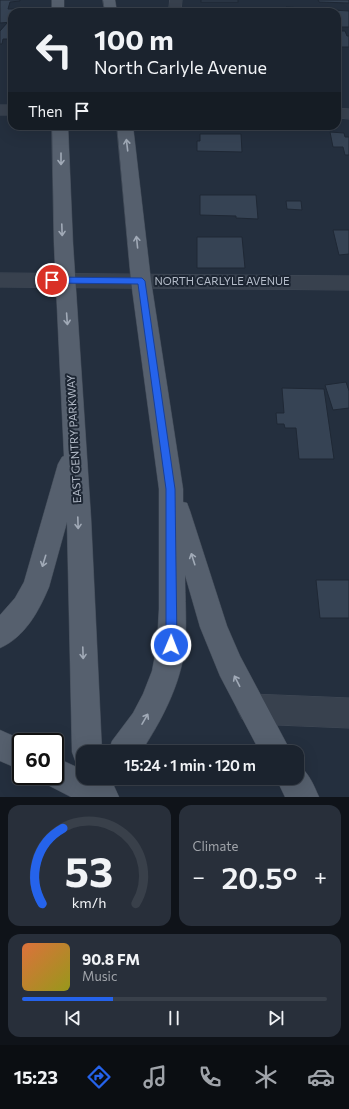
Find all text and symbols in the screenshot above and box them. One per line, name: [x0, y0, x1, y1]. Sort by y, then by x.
text: 100 m: [94, 22, 174, 56]
icon: left: [28, 24, 80, 76]
text: North Carlyle Avenue: [94, 56, 267, 78]
icon: arrive: [71, 100, 93, 122]
text: Then: [28, 102, 63, 120]
one-way arrow: [123, 139, 131, 152]
one-way arrow: [57, 152, 65, 165]
one-way arrow: [59, 223, 66, 236]
one-way arrow: [134, 236, 141, 249]
pin: [35, 263, 69, 297]
icon: arrive: [41, 269, 63, 291]
street label: NORTH CARLYLE AVENUE: [154, 274, 290, 287]
one-way arrow: [64, 312, 71, 325]
street label: EAST GENTRY PARKWAY: [64, 374, 83, 504]
one-way arrow: [75, 516, 82, 529]
one-way arrow: [189, 552, 196, 565]
one-way arrow: [40, 554, 47, 567]
position arrow: [150, 624, 192, 666]
one-way arrow: [79, 646, 87, 659]
one-way arrow: [233, 675, 240, 687]
one-way arrow: [141, 713, 149, 725]
speed limit sign: 60: [12, 733, 64, 785]
text: 15:24 · 1 min · 120 m: [124, 756, 256, 774]
text: Climate: [193, 838, 238, 854]
text: 53: [65, 844, 113, 895]
text: 20.5°: [222, 858, 298, 895]
text: −: [193, 863, 205, 890]
text: +: [314, 863, 327, 890]
text: km/h: [72, 892, 107, 910]
text: 90.8 FM: [82, 950, 140, 968]
text: Music: [82, 968, 117, 984]
icon: previous: [62, 1007, 84, 1029]
icon: pause: [163, 1007, 185, 1029]
icon: next: [265, 1007, 287, 1029]
icon: directions: [85, 1063, 113, 1091]
icon: music: [141, 1063, 169, 1091]
icon: phone: [196, 1063, 224, 1091]
icon: climate: [252, 1063, 280, 1091]
icon: car: [307, 1063, 335, 1091]
text: 15:23: [14, 1066, 58, 1088]

